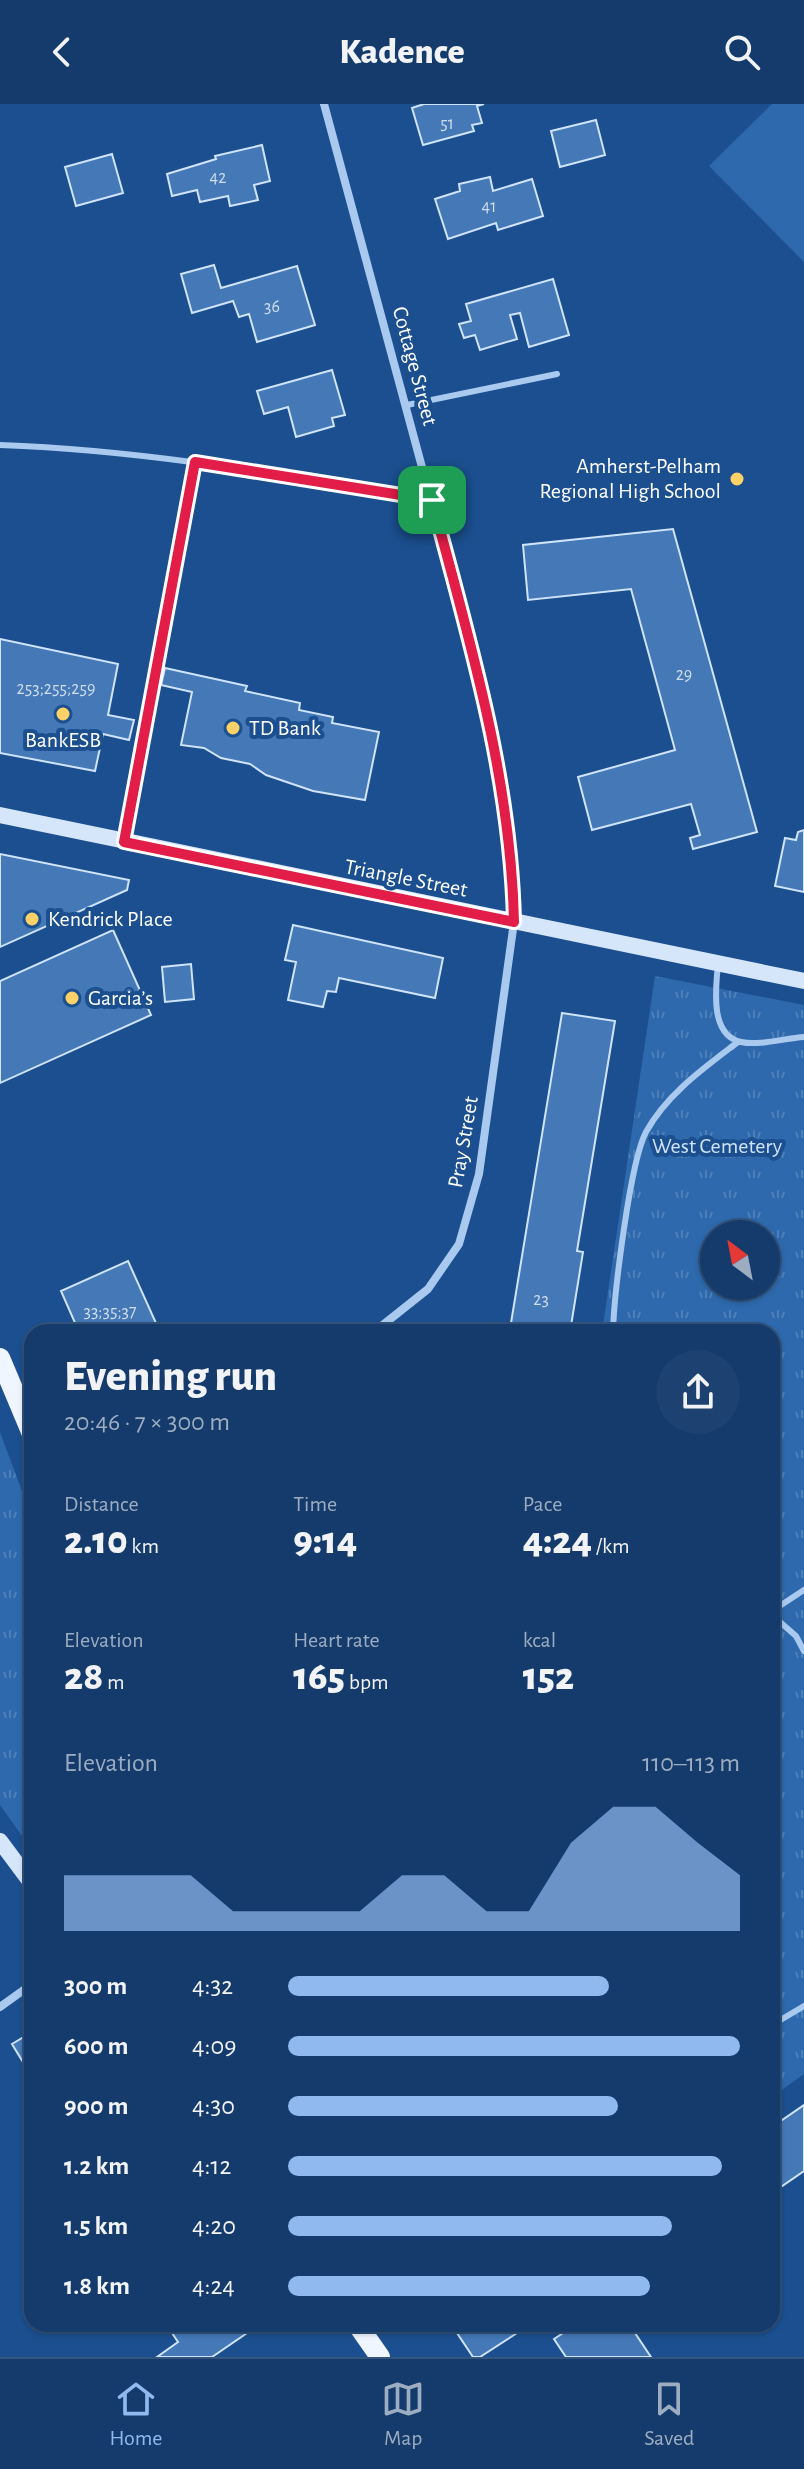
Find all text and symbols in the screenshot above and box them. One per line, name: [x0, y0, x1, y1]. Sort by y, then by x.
icon: back: [40, 30, 84, 74]
icon: search: [720, 30, 764, 74]
text: Kadence: [339, 34, 465, 70]
house number: 51: [440, 115, 454, 133]
house number: 42: [210, 169, 226, 187]
house number: 41: [482, 198, 496, 216]
house number: 36: [264, 298, 280, 316]
street label: Cottage Street: [389, 304, 441, 428]
place label: Amherst-Pelham Regional High School: [539, 455, 721, 502]
pin: [398, 466, 466, 534]
marker: Amherst-Pelham Regional High School: [728, 470, 746, 488]
icon: arrive: [410, 478, 454, 522]
house number: 29: [676, 666, 692, 684]
house number: 253;255;259: [17, 680, 95, 698]
marker: BankESB: [54, 705, 72, 723]
place label: TD Bank: [249, 717, 321, 739]
marker: TD Bank: [224, 719, 242, 737]
place label: BankESB: [25, 729, 101, 751]
street label: Triangle Street: [343, 855, 469, 901]
place label: Kendrick Place: [48, 908, 173, 930]
marker: Kendrick Place: [23, 910, 41, 928]
place label: Garcia’s: [88, 987, 153, 1009]
marker: Garcia’s: [63, 989, 81, 1007]
street label: Pray Street: [444, 1094, 482, 1190]
park label: West Cemetery: [652, 1135, 783, 1157]
north arrow: [700, 1220, 780, 1300]
map controls: [700, 1220, 780, 1300]
house number: 23: [533, 1291, 549, 1309]
house number: 33;35;37: [84, 1303, 136, 1321]
button: share: [656, 1350, 740, 1434]
text: Evening run: [64, 1355, 277, 1399]
text: 20:46 · 7 × 300 m: [64, 1409, 230, 1435]
text: Distance: [64, 1493, 139, 1515]
text: Time: [293, 1493, 337, 1515]
text: Pace: [523, 1493, 562, 1515]
text: 2.10: [64, 1521, 128, 1561]
text: 9:14: [293, 1521, 357, 1561]
text: 4:24: [523, 1521, 592, 1561]
text: km: [128, 1535, 159, 1557]
text: /km: [592, 1535, 630, 1557]
text: Elevation: [64, 1629, 144, 1651]
text: Heart rate: [293, 1629, 380, 1651]
text: kcal: [523, 1629, 556, 1651]
text: 28: [64, 1657, 103, 1697]
text: 165: [293, 1657, 345, 1697]
text: 152: [523, 1657, 574, 1697]
text: m: [103, 1671, 124, 1693]
text: bpm: [345, 1671, 389, 1693]
text: Elevation: [64, 1750, 158, 1776]
text: 110–113 m: [642, 1750, 740, 1776]
text: 300 m: [64, 1973, 127, 1999]
text: 4:32: [192, 1973, 233, 1999]
text: 600 m: [64, 2033, 129, 2059]
text: 4:09: [192, 2033, 236, 2059]
text: 900 m: [64, 2093, 129, 2119]
text: 4:30: [192, 2093, 235, 2119]
text: 1.2 km: [64, 2153, 129, 2179]
text: 4:12: [192, 2153, 231, 2179]
text: 1.5 km: [64, 2213, 128, 2239]
text: 4:20: [192, 2213, 236, 2239]
text: 1.8 km: [64, 2273, 130, 2299]
text: 4:24: [192, 2273, 235, 2299]
tab: Home: [109, 2377, 162, 2451]
tab: Map: [381, 2377, 425, 2451]
tab: Saved: [644, 2377, 695, 2451]

